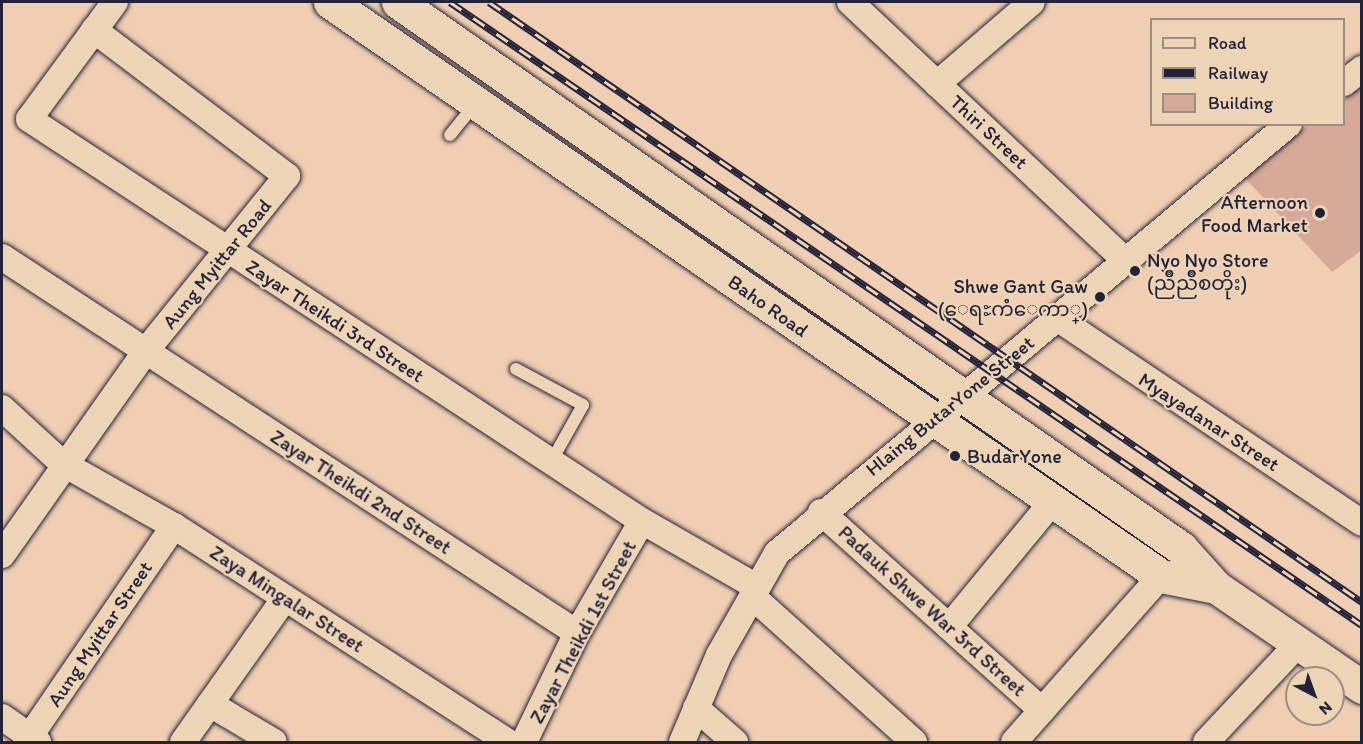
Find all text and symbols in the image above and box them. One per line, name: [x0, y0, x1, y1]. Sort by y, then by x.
legend: [1150, 18, 1345, 126]
text: Road: [1208, 32, 1247, 54]
text: Railway: [1208, 62, 1268, 84]
street label: Thiri Street: [945, 90, 1033, 174]
text: Building: [1208, 92, 1273, 114]
place label: Afternoon Food Market: [1201, 190, 1308, 237]
street label: Aung Myittar Road: [158, 195, 276, 333]
marker: Afternoon Food Market: [1313, 206, 1327, 220]
place label: Nyo Nyo Store (ညိဳညိဳစတိုး): [1147, 248, 1268, 295]
street label: Zayar Theikdi 3rd Street: [242, 255, 428, 387]
marker: Nyo Nyo Store (ညိဳညိဳစတိုး): [1128, 264, 1142, 278]
street label: Baho Road: [724, 270, 812, 342]
place label: Shwe Gant Gaw (ေရႊကံံေကာ္): [939, 274, 1088, 321]
marker: Shwe Gant Gaw (ေရႊကံံေကာ္): [1093, 290, 1107, 304]
street label: Hlaing ButarYone Street: [861, 331, 1039, 481]
street label: Myayadanar Street: [1134, 368, 1284, 476]
street label: Zayar Theikdi 2nd Street: [266, 425, 456, 559]
place label: BudarYone: [967, 444, 1062, 468]
marker: BudarYone: [948, 449, 962, 463]
street label: Padauk Shwe War 3rd Street: [833, 521, 1031, 701]
street label: Zayar Theikdi 1st Street: [525, 537, 641, 727]
street label: Zaya Mingalar Street: [205, 540, 369, 658]
street label: Aung Myittar Street: [43, 557, 157, 711]
north arrow: [1285, 666, 1345, 726]
text: N: [1316, 698, 1336, 719]

